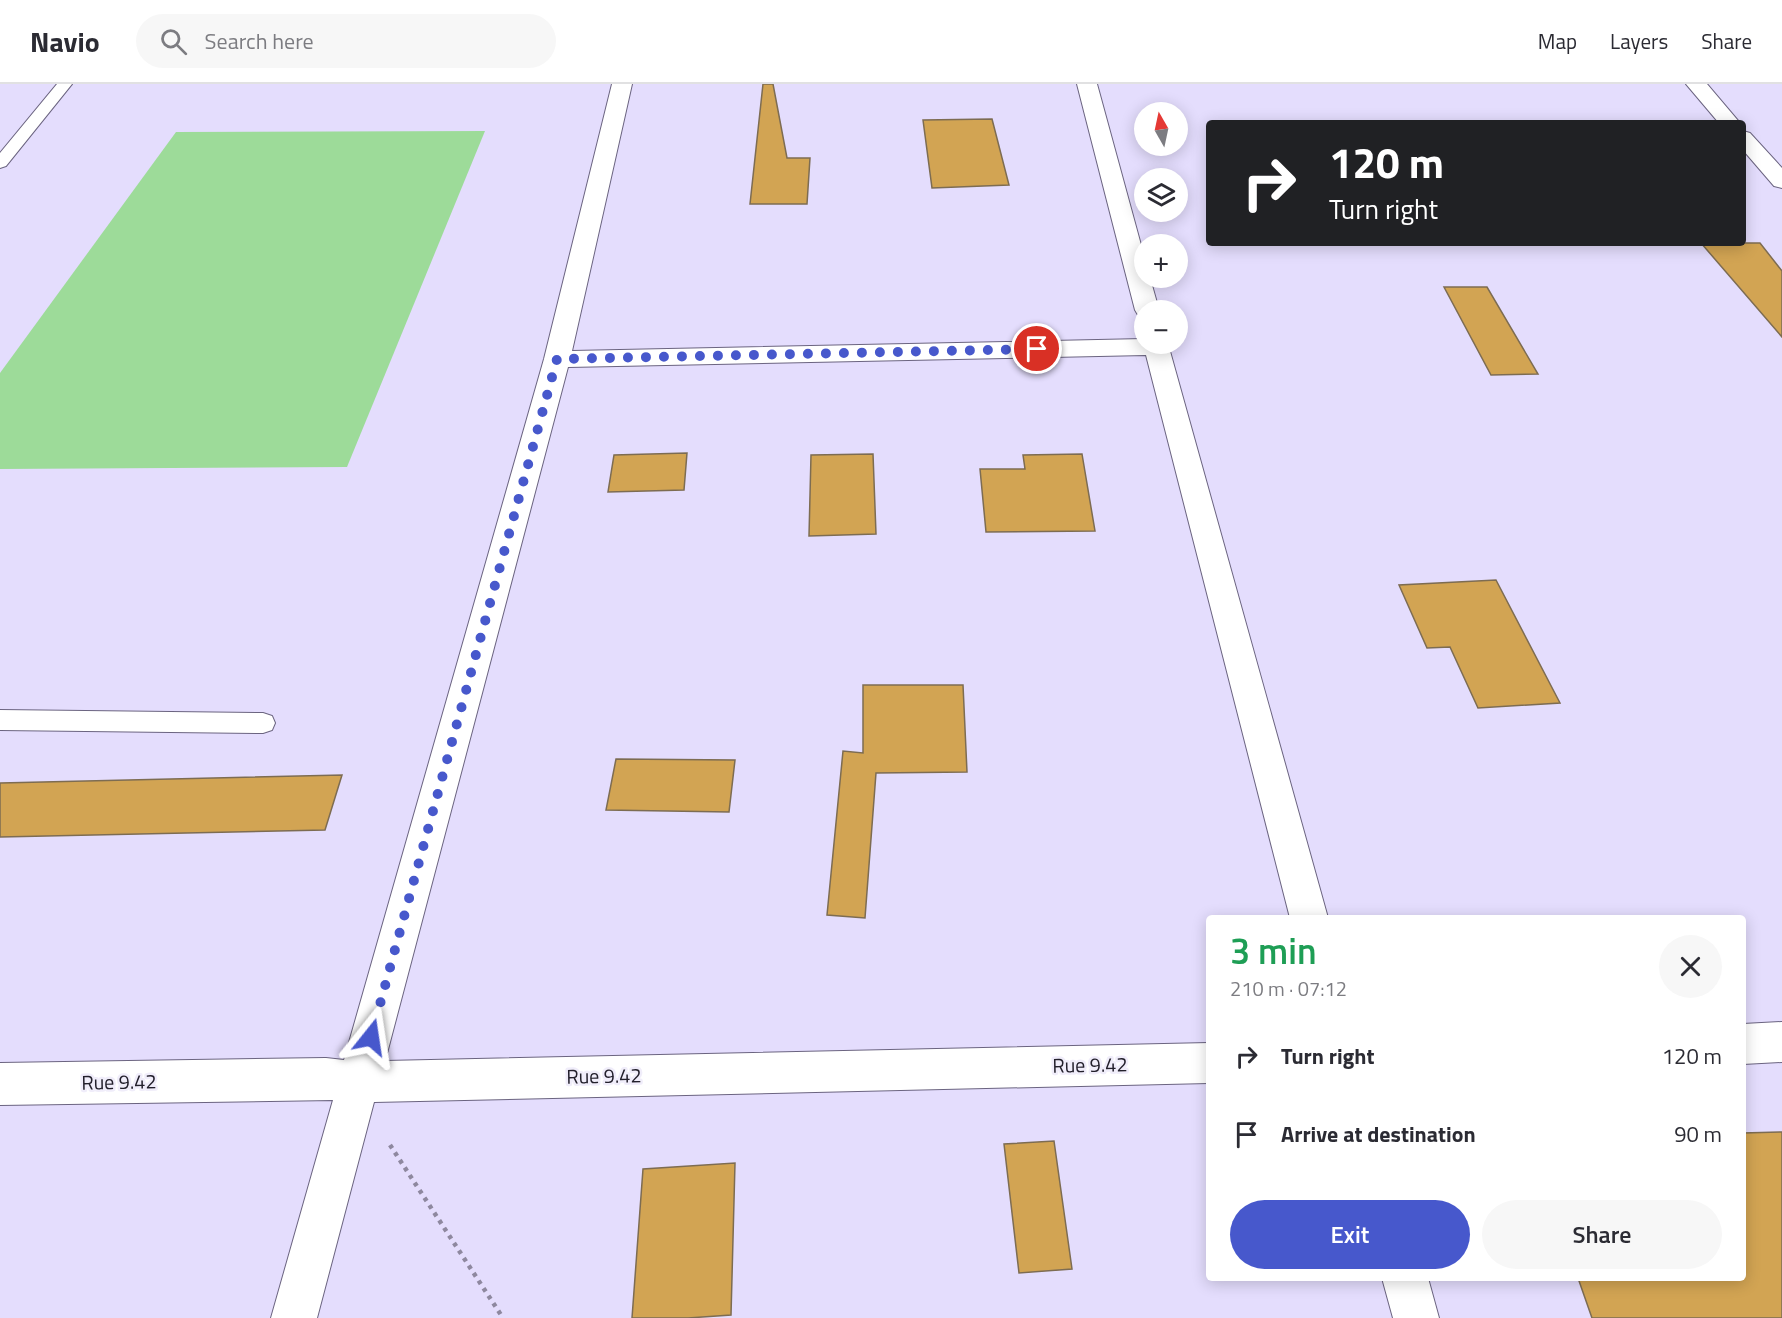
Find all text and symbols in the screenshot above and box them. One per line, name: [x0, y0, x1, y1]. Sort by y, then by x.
search box: [136, 14, 556, 68]
text: Navio: [30, 20, 100, 63]
text: Search here: [205, 24, 314, 58]
icon: search: [157, 25, 190, 58]
text: Map: [1538, 25, 1577, 57]
text: Layers: [1610, 25, 1668, 57]
text: Share: [1701, 25, 1752, 57]
north arrow: [1134, 102, 1188, 156]
map controls: [1134, 102, 1188, 354]
text: 120 m: [1329, 130, 1444, 194]
icon: right: [1230, 144, 1308, 222]
button: layers: [1134, 168, 1188, 222]
text: Turn right: [1329, 188, 1438, 229]
button: +: [1134, 234, 1188, 288]
button: −: [1134, 300, 1188, 354]
pin: [1011, 323, 1062, 374]
icon: arrive: [1020, 332, 1053, 365]
text: 3 min: [1230, 923, 1317, 978]
button: close: [1659, 935, 1722, 998]
text: 210 m · 07:12: [1230, 973, 1347, 1004]
position arrow: [339, 1005, 403, 1069]
text: Turn right: [1281, 1039, 1375, 1073]
text: 120 m: [1662, 1039, 1722, 1073]
icon: right: [1230, 1040, 1263, 1073]
street label: Rue 9.42: [1052, 1048, 1128, 1081]
street label: Rue 9.42: [566, 1059, 642, 1092]
street label: Rue 9.42: [81, 1065, 157, 1098]
text: Arrive at destination: [1281, 1117, 1476, 1151]
text: 90 m: [1674, 1117, 1722, 1151]
icon: arrive: [1230, 1118, 1263, 1151]
button: Exit: [1230, 1200, 1470, 1269]
button: Share: [1482, 1200, 1722, 1269]

